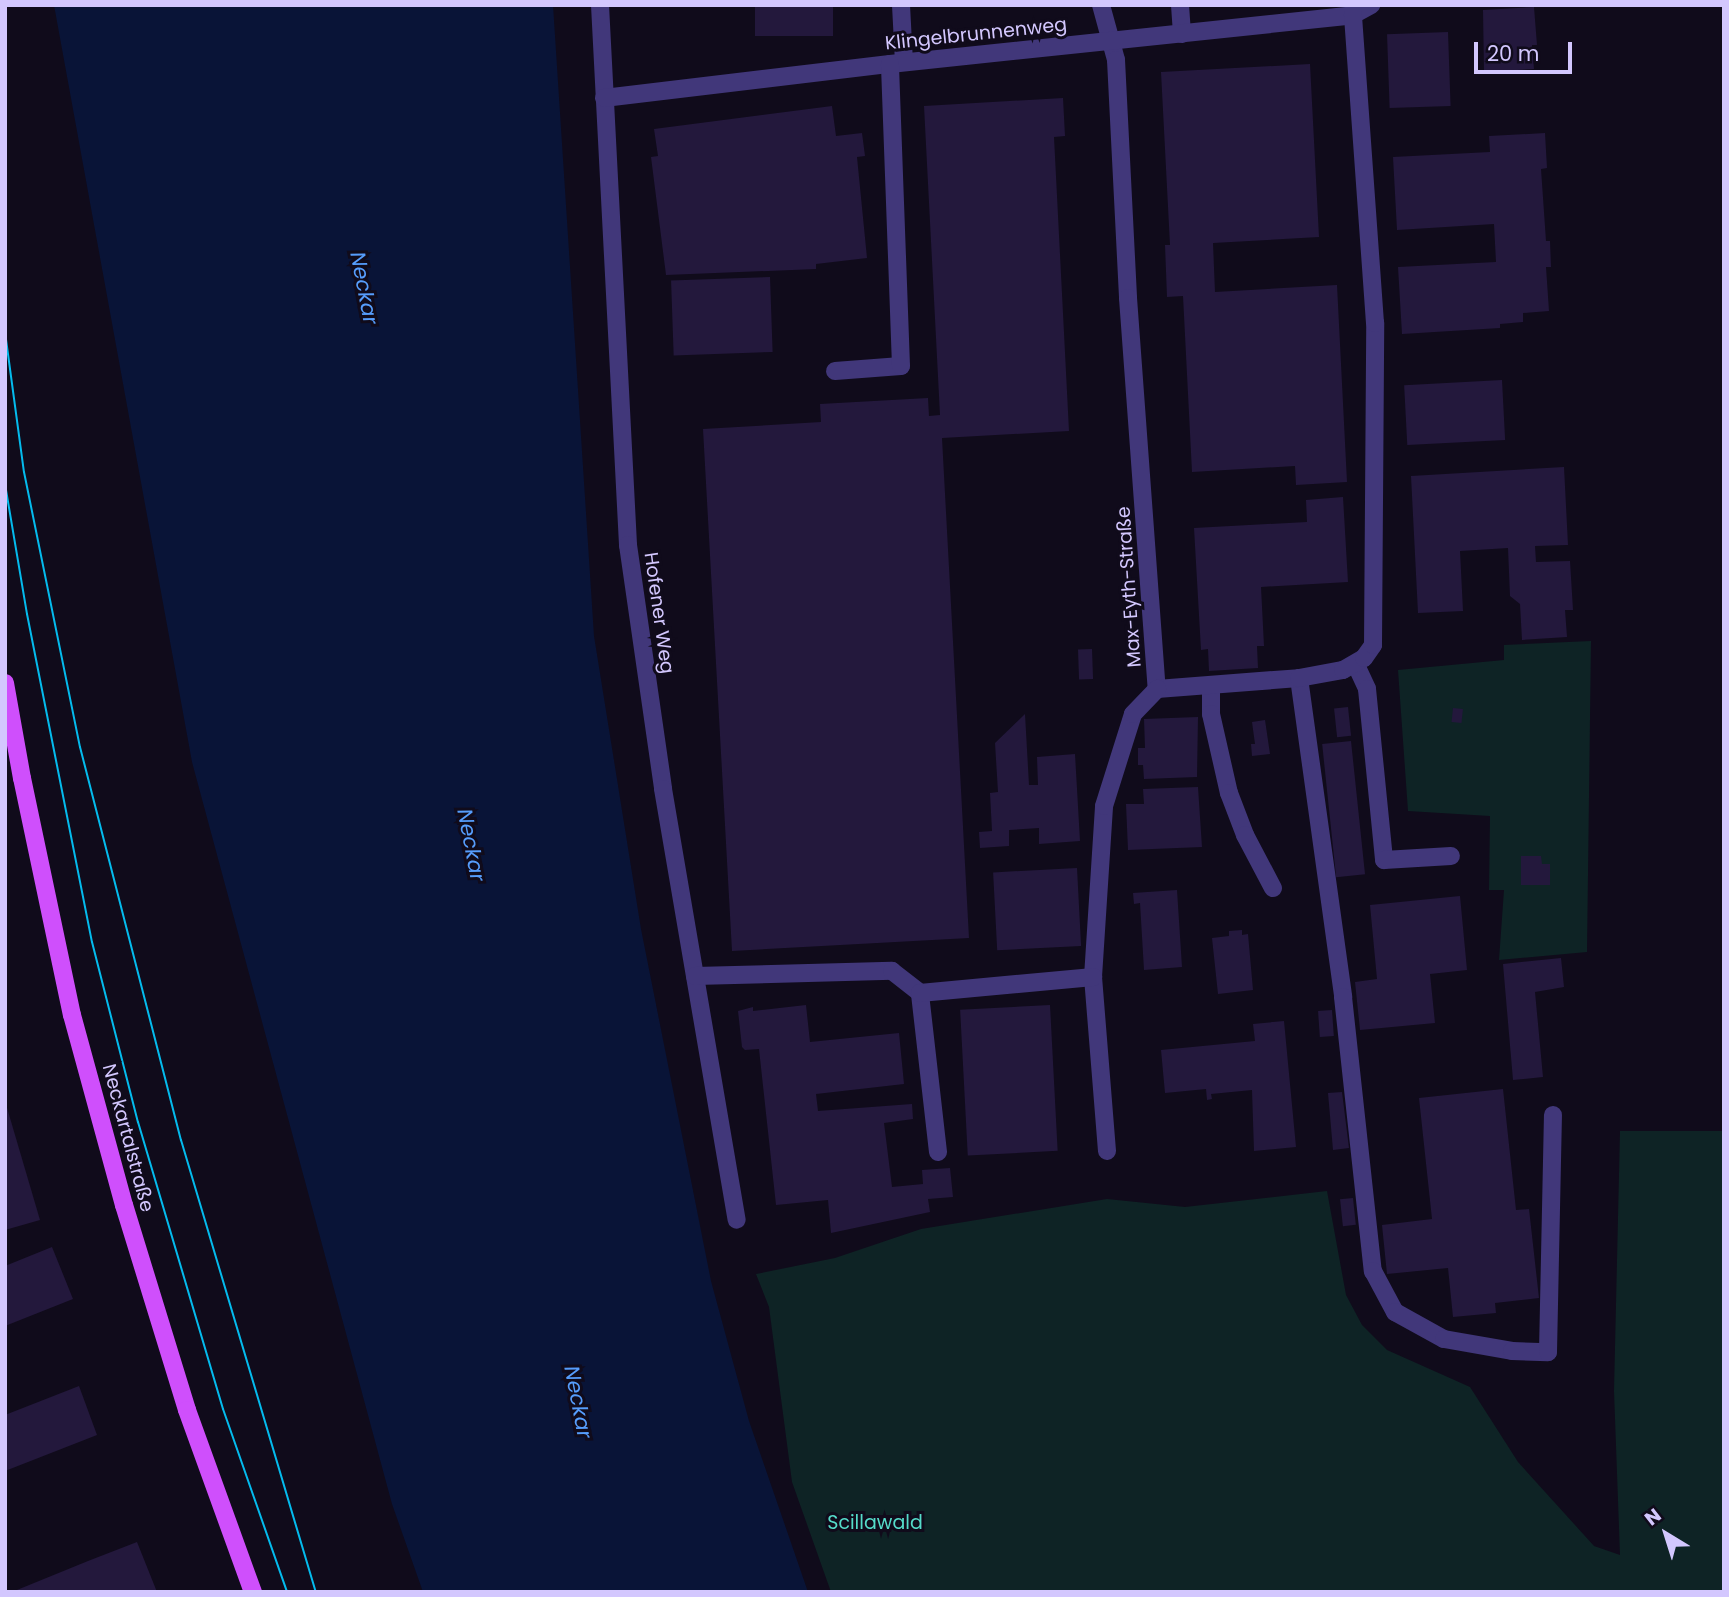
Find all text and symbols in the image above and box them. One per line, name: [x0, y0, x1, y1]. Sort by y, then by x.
street label: Klingelbrunnenweg: [884, 13, 1068, 55]
scale bar: [1477, 28, 1575, 72]
text: 20 m: [1487, 39, 1540, 68]
water label: Neckar: [345, 250, 383, 326]
street label: Max-Eyth-Straße: [1112, 506, 1146, 668]
street label: Hofener Weg: [639, 551, 679, 675]
water label: Neckar: [452, 807, 490, 883]
street label: Neckartalstraße: [97, 1061, 159, 1215]
water label: Neckar: [559, 1364, 597, 1440]
north arrow: [1631, 1499, 1701, 1569]
text: N: [1639, 1502, 1667, 1532]
park label: Scillawald: [827, 1512, 923, 1534]

